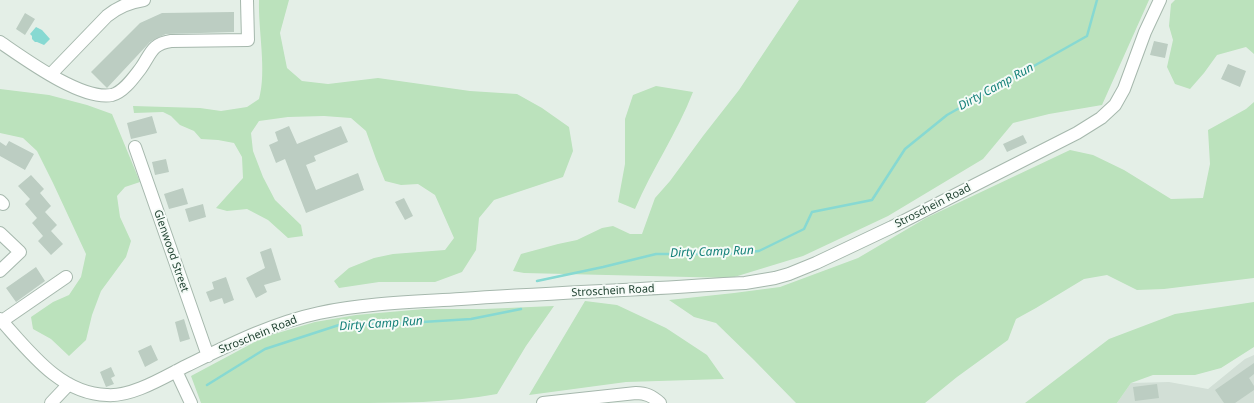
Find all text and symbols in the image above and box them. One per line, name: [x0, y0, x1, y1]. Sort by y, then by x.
water label: Dirty Camp Run: [956, 60, 1036, 114]
street label: Stroschein Road: [893, 181, 973, 231]
street label: Glenwood Street: [151, 208, 191, 294]
water label: Dirty Camp Run: [670, 243, 754, 261]
street label: Stroschein Road: [571, 282, 655, 300]
street label: Stroschein Road: [217, 313, 299, 357]
water label: Dirty Camp Run: [339, 314, 423, 334]

